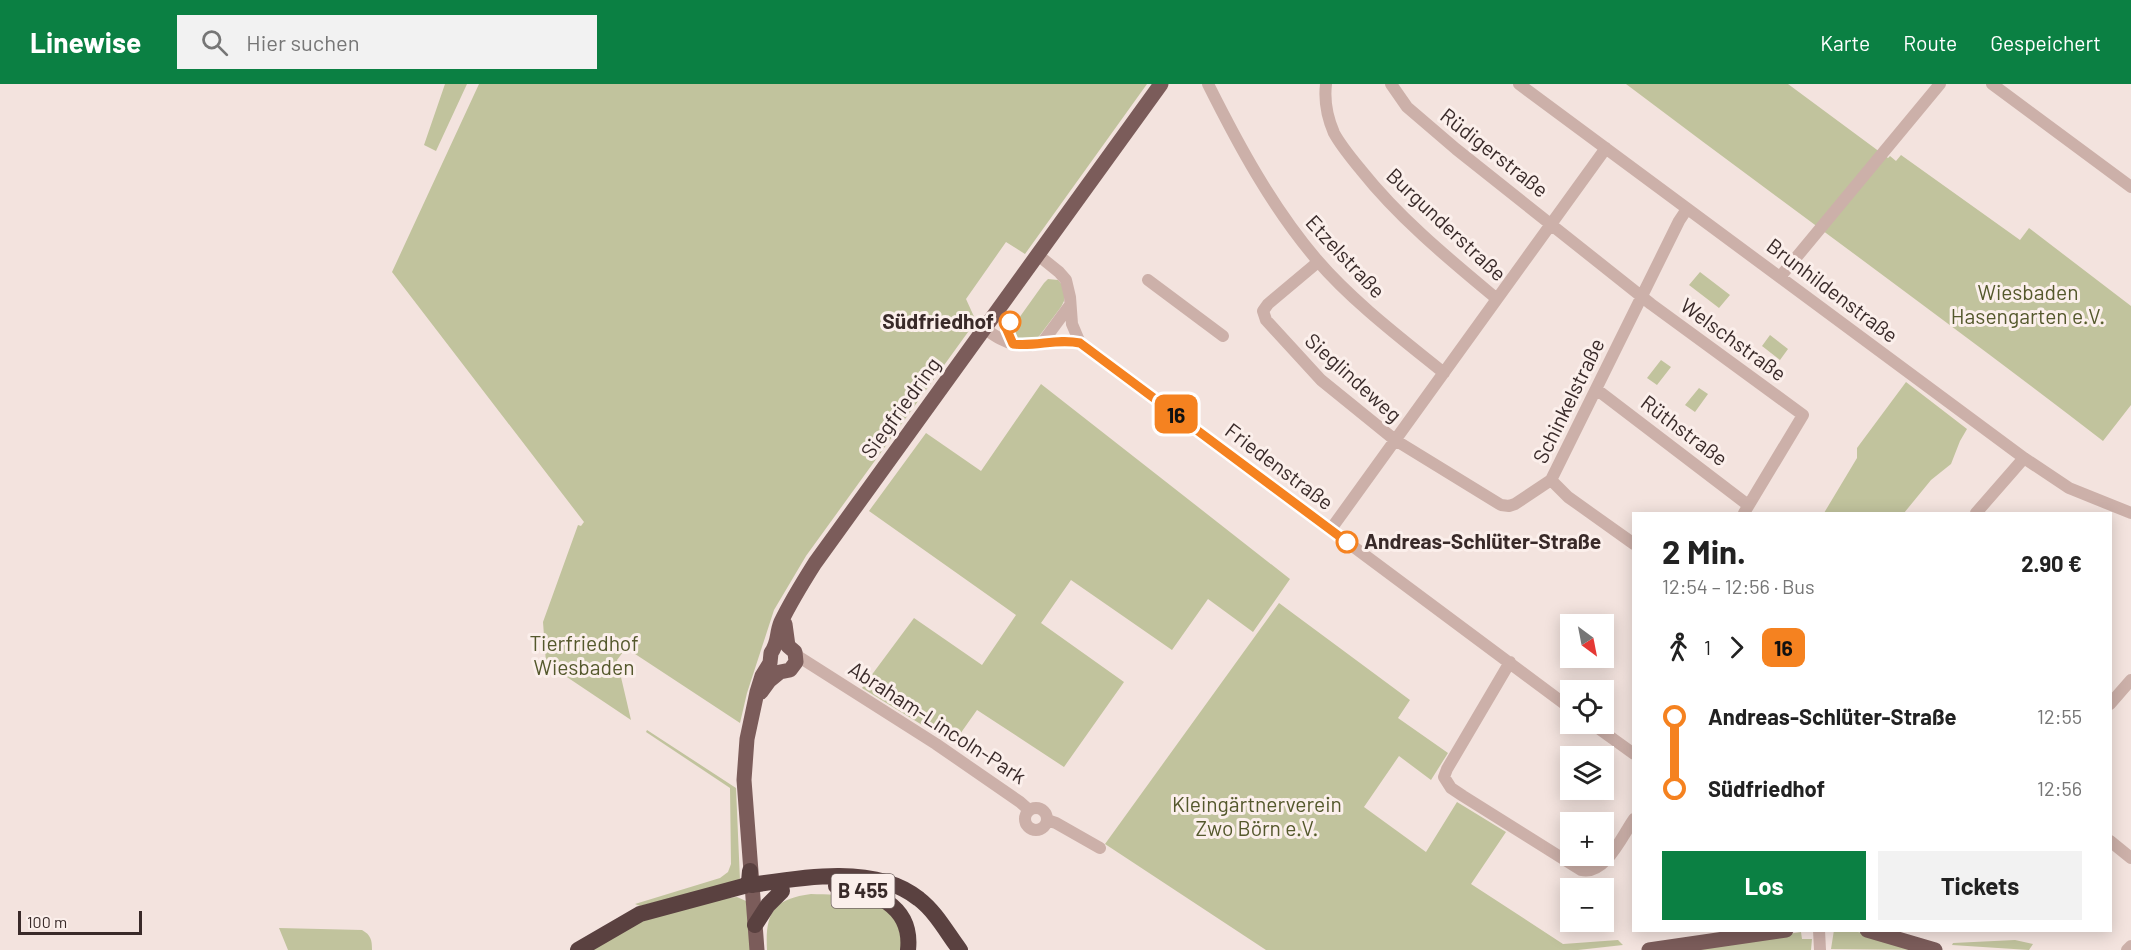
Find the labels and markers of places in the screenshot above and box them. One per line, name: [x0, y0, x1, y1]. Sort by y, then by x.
place label: Südfriedhof: [882, 308, 994, 333]
marker: Südfriedhof: [999, 311, 1021, 333]
place label: Andreas-Schlüter-Straße: [1364, 528, 1601, 553]
marker: Andreas-Schlüter-Straße: [1336, 531, 1358, 553]

